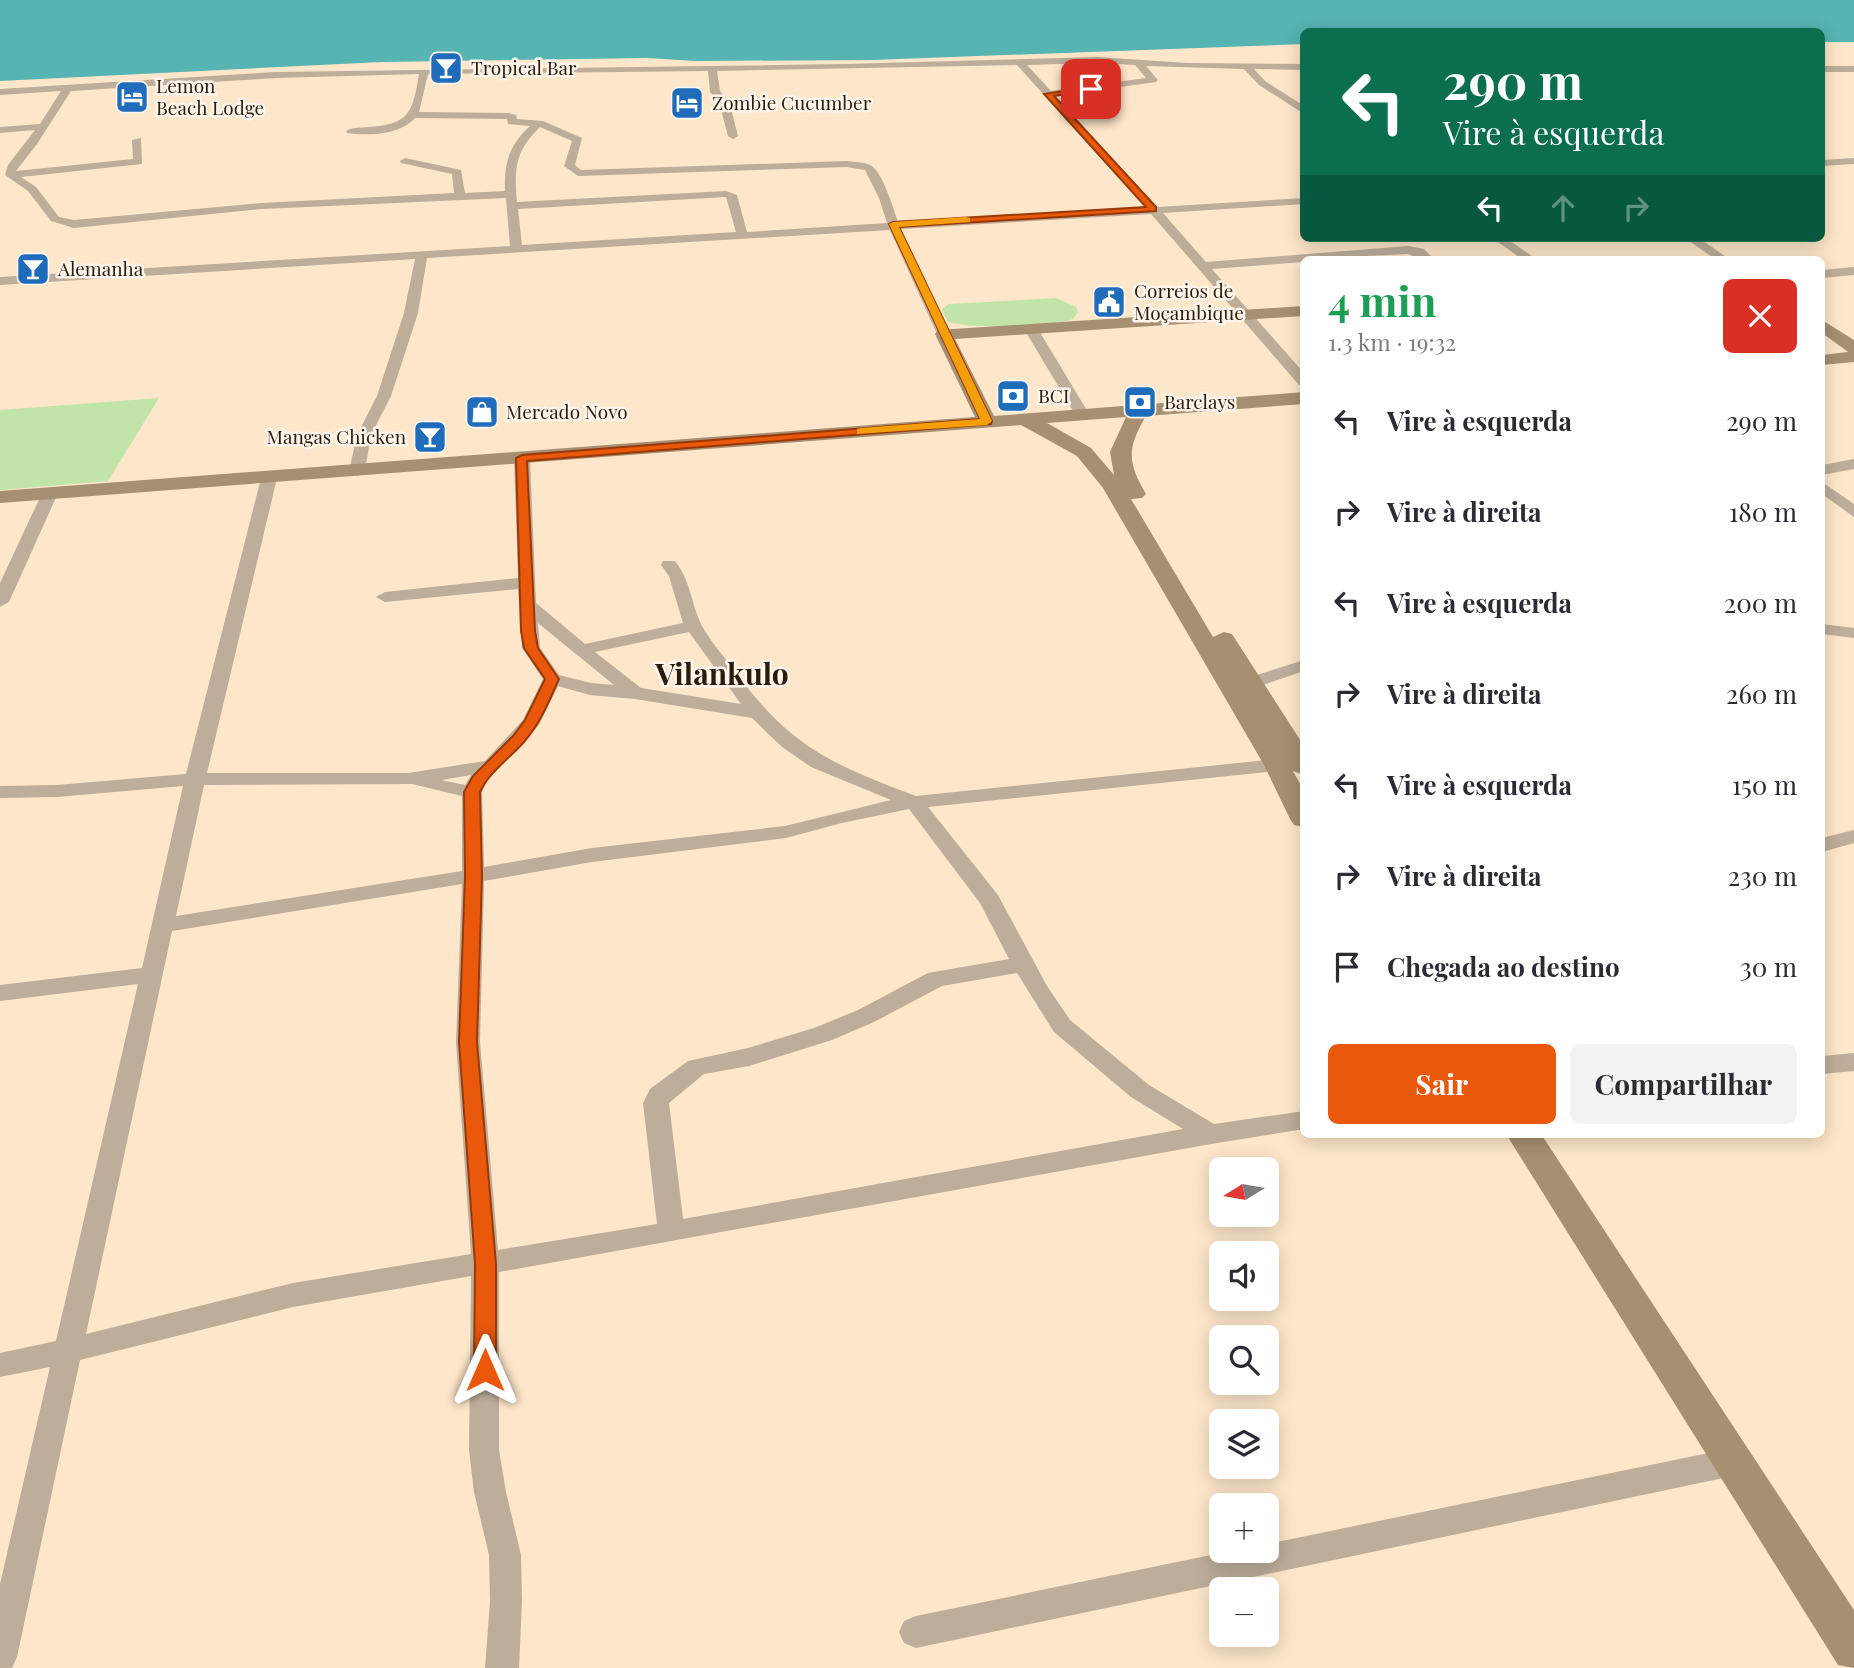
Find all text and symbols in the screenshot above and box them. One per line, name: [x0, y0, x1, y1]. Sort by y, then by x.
text: 290 m: [1443, 47, 1583, 112]
bar icon: Tropical Bar: [427, 49, 465, 87]
place label: Tropical Bar: [471, 54, 577, 80]
icon: left: [1328, 56, 1419, 147]
pin: [1061, 59, 1121, 119]
icon: arrive: [1072, 70, 1110, 108]
place label: Lemon Beach Lodge: [156, 72, 264, 120]
hotel icon: Lemon Beach Lodge: [113, 78, 151, 116]
hotel icon: Zombie Cucumber: [668, 84, 706, 122]
place label: Zombie Cucumber: [712, 89, 872, 115]
text: Vire à esquerda: [1443, 110, 1664, 153]
icon: left: [1471, 189, 1509, 227]
icon: ahead: [1544, 189, 1582, 227]
icon: right: [1617, 189, 1655, 227]
bar icon: Alemanha: [14, 250, 52, 288]
place label: Alemanha: [57, 255, 144, 281]
text: 4 min: [1328, 272, 1437, 328]
place label: Correios de Moçambique: [1134, 277, 1244, 325]
button: close: [1723, 279, 1797, 353]
public building icon: Correios de Moçambique: [1090, 283, 1128, 321]
text: 1.3 km · 19:32: [1328, 326, 1456, 357]
bank icon: BCI: [994, 377, 1032, 415]
place label: BCI: [1038, 382, 1069, 408]
bank icon: Barclays: [1121, 383, 1159, 421]
place label: Barclays: [1164, 388, 1235, 414]
shop icon: Mercado Novo: [463, 393, 501, 431]
place label: Mercado Novo: [506, 398, 628, 424]
icon: left: [1328, 402, 1366, 440]
text: Vire à esquerda: [1387, 403, 1572, 438]
text: 290 m: [1726, 403, 1797, 438]
bar icon: Mangas Chicken: [411, 418, 449, 456]
place label: Mangas Chicken: [266, 423, 407, 449]
icon: right: [1328, 493, 1366, 531]
text: Vire à direita: [1387, 494, 1542, 529]
text: 180 m: [1729, 494, 1797, 529]
icon: left: [1328, 584, 1366, 622]
text: Vire à esquerda: [1387, 585, 1572, 620]
text: 200 m: [1724, 585, 1797, 620]
district label: Vilankulo: [654, 653, 789, 693]
icon: right: [1328, 675, 1366, 713]
text: Vire à direita: [1387, 676, 1542, 711]
text: 260 m: [1726, 676, 1797, 711]
icon: left: [1328, 766, 1366, 804]
text: Vire à esquerda: [1387, 767, 1572, 802]
text: 150 m: [1732, 767, 1797, 802]
icon: right: [1328, 857, 1366, 895]
text: Vire à direita: [1387, 858, 1542, 893]
text: 230 m: [1728, 858, 1797, 893]
icon: arrive: [1328, 948, 1366, 986]
text: Chegada ao destino: [1387, 949, 1620, 984]
text: 30 m: [1740, 949, 1797, 984]
button: Sair: [1328, 1044, 1556, 1124]
button: Compartilhar: [1570, 1044, 1797, 1124]
north arrow: [1209, 1157, 1279, 1227]
map controls: [1209, 1157, 1279, 1647]
button: sound: [1209, 1241, 1279, 1311]
button: search: [1209, 1325, 1279, 1395]
position arrow: [448, 1333, 522, 1407]
button: layers: [1209, 1409, 1279, 1479]
button: +: [1209, 1493, 1279, 1563]
button: −: [1209, 1577, 1279, 1647]

